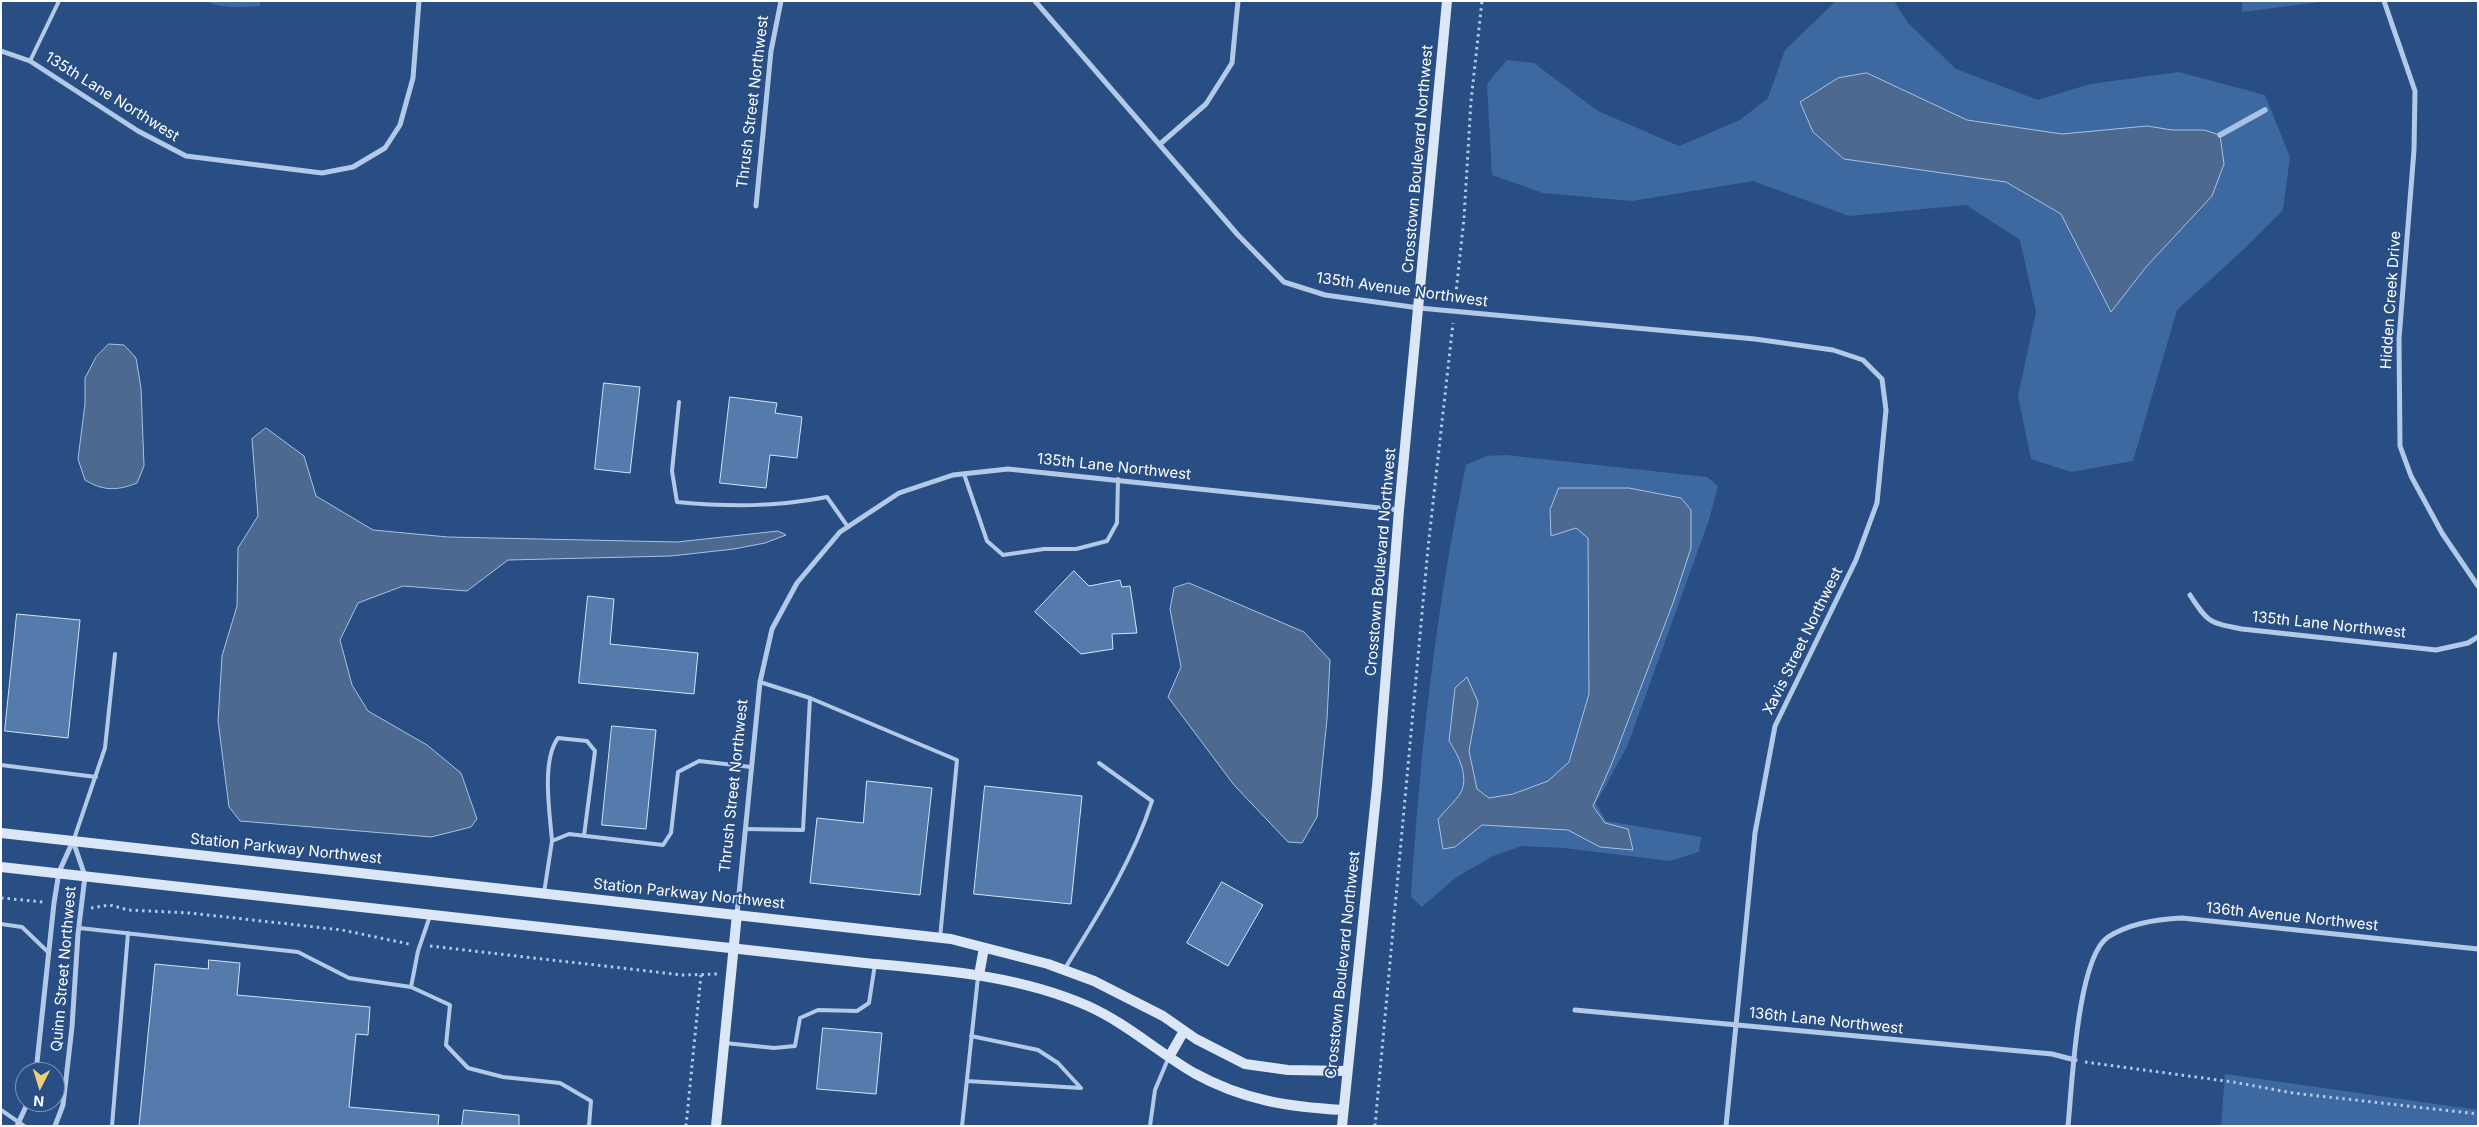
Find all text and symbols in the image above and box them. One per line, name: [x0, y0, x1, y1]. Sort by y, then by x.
street label: Thrush Street Northwest: [733, 14, 773, 190]
street label: Crosstown Boulevard Northwest: [1399, 44, 1437, 274]
street label: 135th Lane Northwest: [42, 48, 182, 146]
street label: Hidden Creek Drive: [2377, 230, 2405, 370]
street label: 135th Avenue Northwest: [1315, 269, 1489, 311]
street label: Crosstown Boulevard Northwest: [1362, 447, 1400, 677]
street label: 135th Lane Northwest: [1036, 450, 1192, 484]
street label: Xavis Street Northwest: [1759, 564, 1847, 718]
street label: 135th Lane Northwest: [2251, 608, 2407, 642]
street label: Thrush Street Northwest: [716, 698, 752, 874]
street label: Station Parkway Northwest: [189, 830, 383, 868]
street label: Crosstown Boulevard Northwest: [1322, 850, 1364, 1080]
street label: Station Parkway Northwest: [592, 875, 786, 913]
street label: Quinn Street Northwest: [48, 886, 80, 1052]
street label: 136th Avenue Northwest: [2205, 899, 2379, 935]
street label: 136th Lane Northwest: [1748, 1004, 1904, 1038]
north arrow: [15, 1062, 65, 1112]
text: N: [33, 1093, 45, 1110]

